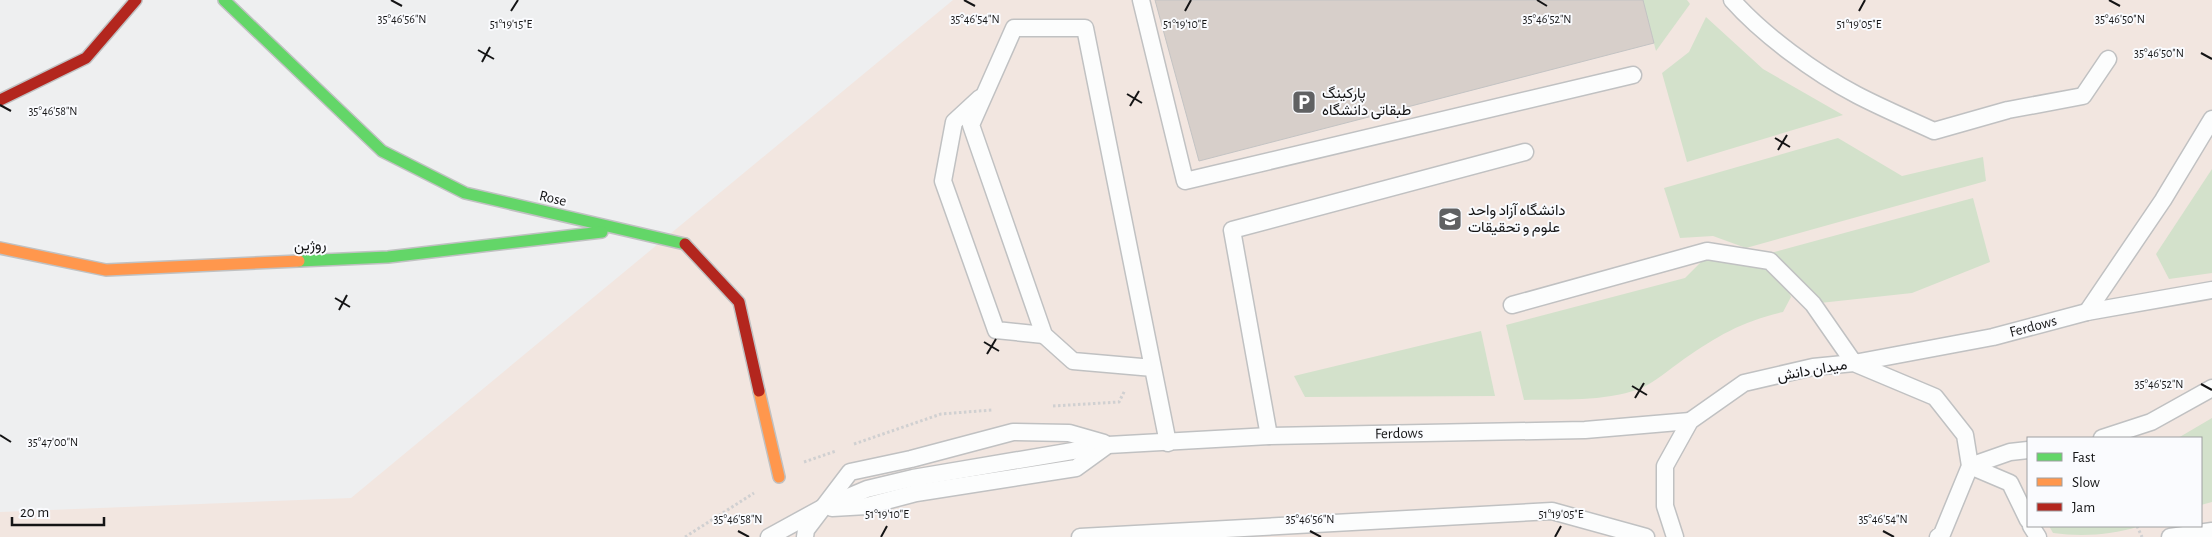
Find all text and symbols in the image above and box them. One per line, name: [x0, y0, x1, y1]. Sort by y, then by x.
text: 35°46'56"N: [377, 13, 427, 25]
text: 35°46'54"N: [950, 13, 1000, 25]
text: 35°46'52"N: [1523, 13, 1571, 25]
text: 35°46'50"N: [2095, 13, 2145, 25]
text: 51°19'15"E: [490, 18, 533, 30]
text: 51°19'10"E: [1163, 18, 1207, 30]
text: 51°19'05"E: [1837, 18, 1882, 30]
text: 35°46'50"N: [2134, 47, 2184, 59]
place label: پارکینگ طبقاتی دانشگاه: [1322, 86, 1412, 120]
parking icon: پارکینگ طبقاتی دانشگاه: [1291, 89, 1317, 115]
text: 35°46'58"N: [28, 105, 78, 117]
street label: Rose: [538, 188, 568, 209]
place label: دانشگاه آزاد واحد علوم و تحقیقات: [1468, 202, 1566, 237]
school or university icon: دانشگاه آزاد واحد علوم و تحقیقات: [1437, 206, 1463, 232]
street label: روژین: [293, 237, 327, 256]
street label: Ferdows: [2008, 313, 2058, 340]
street label: میدان دانش: [1776, 357, 1849, 386]
text: 35°46'52"N: [2135, 378, 2183, 390]
street label: Ferdows: [1375, 426, 1423, 441]
text: 35°47'00"N: [28, 436, 78, 448]
legend: [2027, 437, 2202, 527]
text: Fast: [2072, 450, 2096, 465]
text: Slow: [2072, 475, 2100, 490]
scale bar: [12, 494, 105, 526]
text: Jam: [2072, 500, 2095, 515]
text: 20 m: [20, 505, 49, 520]
text: 51°19'10"E: [865, 508, 909, 520]
text: 51°19'05"E: [1539, 508, 1584, 520]
text: 35°46'58"N: [713, 513, 763, 525]
text: 35°46'56"N: [1285, 513, 1335, 525]
text: 35°46'54"N: [1858, 513, 1908, 525]

